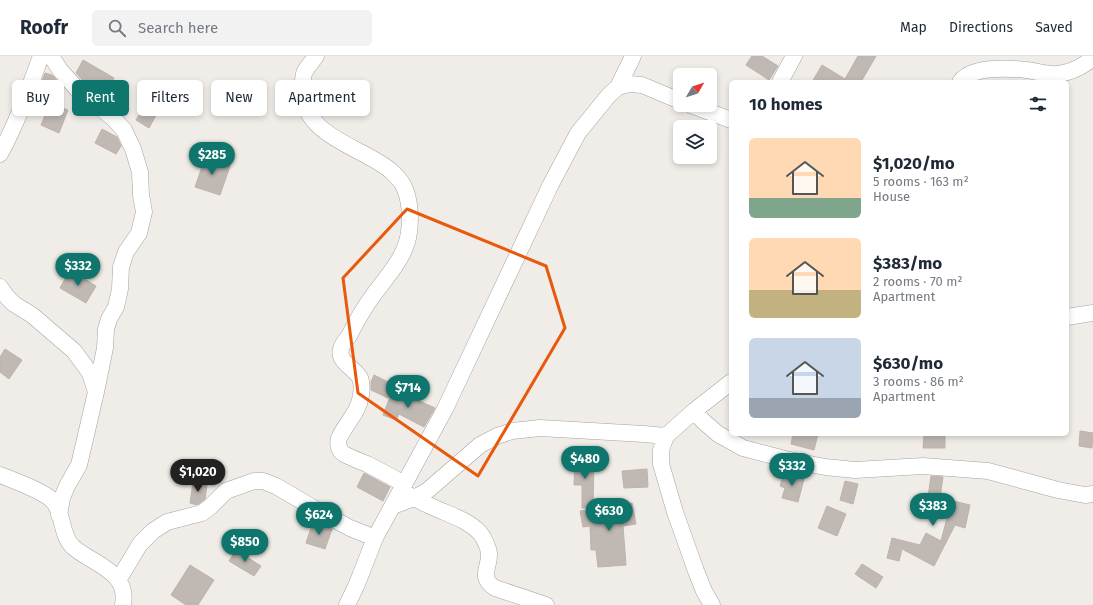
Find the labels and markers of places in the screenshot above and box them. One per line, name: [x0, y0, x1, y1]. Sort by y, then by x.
pin: $285: [188, 142, 236, 176]
pin: $332: [54, 253, 102, 287]
pin: $714: [384, 375, 432, 409]
pin: $480: [561, 446, 609, 480]
pin: $332: [768, 453, 816, 487]
pin: $1,020: [165, 459, 231, 493]
pin: $383: [909, 493, 957, 527]
pin: $630: [585, 498, 633, 532]
pin: $624: [295, 502, 343, 536]
pin: $850: [221, 529, 269, 563]

